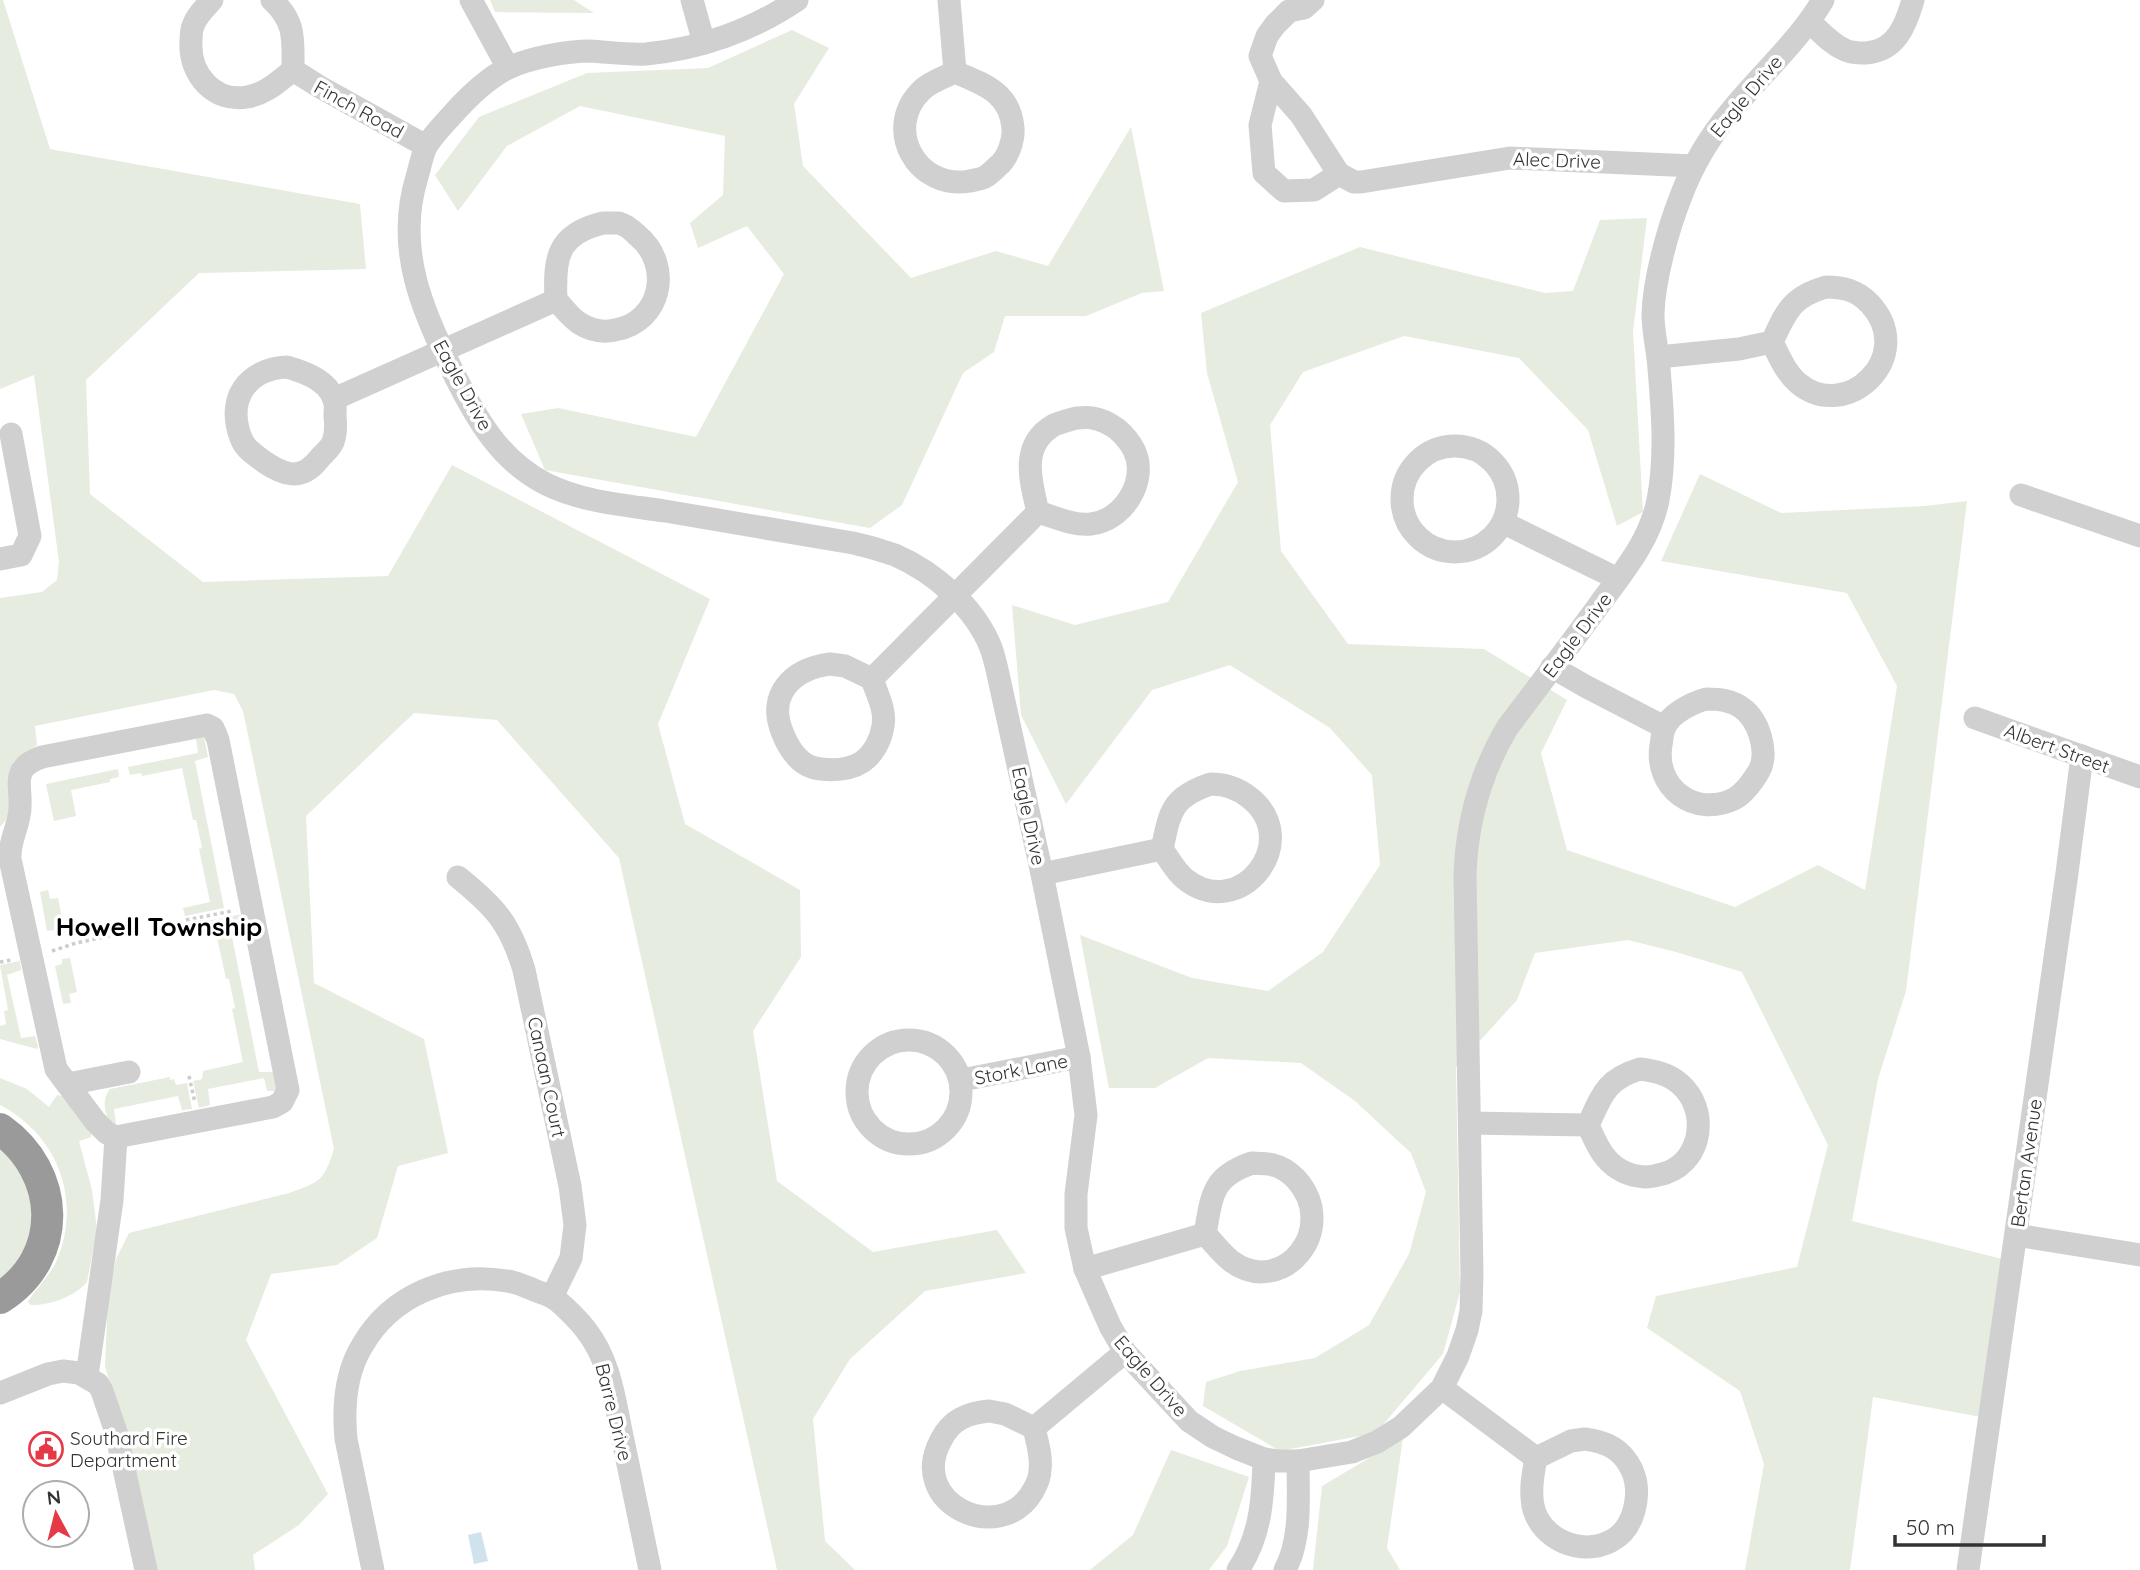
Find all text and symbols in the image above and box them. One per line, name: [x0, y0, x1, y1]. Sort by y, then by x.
street label: Eagle Drive: [1705, 50, 1787, 142]
street label: Finch Road: [310, 75, 408, 143]
street label: Alec Drive: [1513, 146, 1601, 174]
street label: Eagle Drive: [428, 335, 498, 435]
street label: Eagle Drive: [1537, 588, 1617, 682]
street label: Albert Street: [2001, 718, 2113, 778]
street label: Eagle Drive: [1007, 765, 1051, 867]
district label: Howell Township: [56, 910, 262, 943]
street label: Canaan Court: [523, 1014, 571, 1140]
street label: Stork Lane: [972, 1048, 1070, 1090]
street label: Bertan Avenue: [2005, 1097, 2047, 1229]
street label: Eagle Drive: [1109, 1330, 1193, 1422]
street label: Barre Drive: [590, 1361, 638, 1463]
place label: Southard Fire Department: [70, 1426, 188, 1472]
public building icon: Southard Fire Department: [27, 1430, 65, 1468]
north arrow: [21, 1479, 91, 1549]
text: N: [46, 1484, 62, 1510]
scale bar: [1895, 1504, 2044, 1548]
text: 50 m: [1906, 1514, 1955, 1540]

